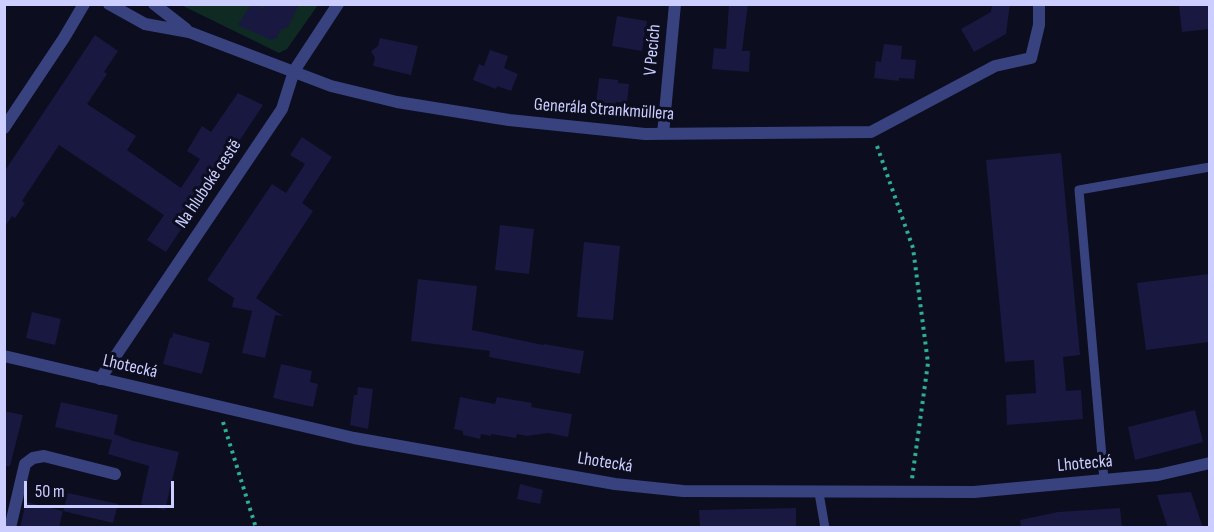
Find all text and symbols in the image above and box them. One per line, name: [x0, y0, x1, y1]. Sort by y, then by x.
street label: V Pecích: [640, 24, 666, 76]
street label: Generála Strankmüllera: [533, 94, 675, 126]
street label: Na hluboké cestě: [171, 135, 247, 233]
street label: Lhotecká: [101, 350, 159, 384]
street label: Lhotecká: [576, 448, 634, 478]
street label: Lhotecká: [1056, 451, 1114, 477]
scale bar: [27, 469, 177, 507]
text: 50 m: [35, 481, 65, 502]

